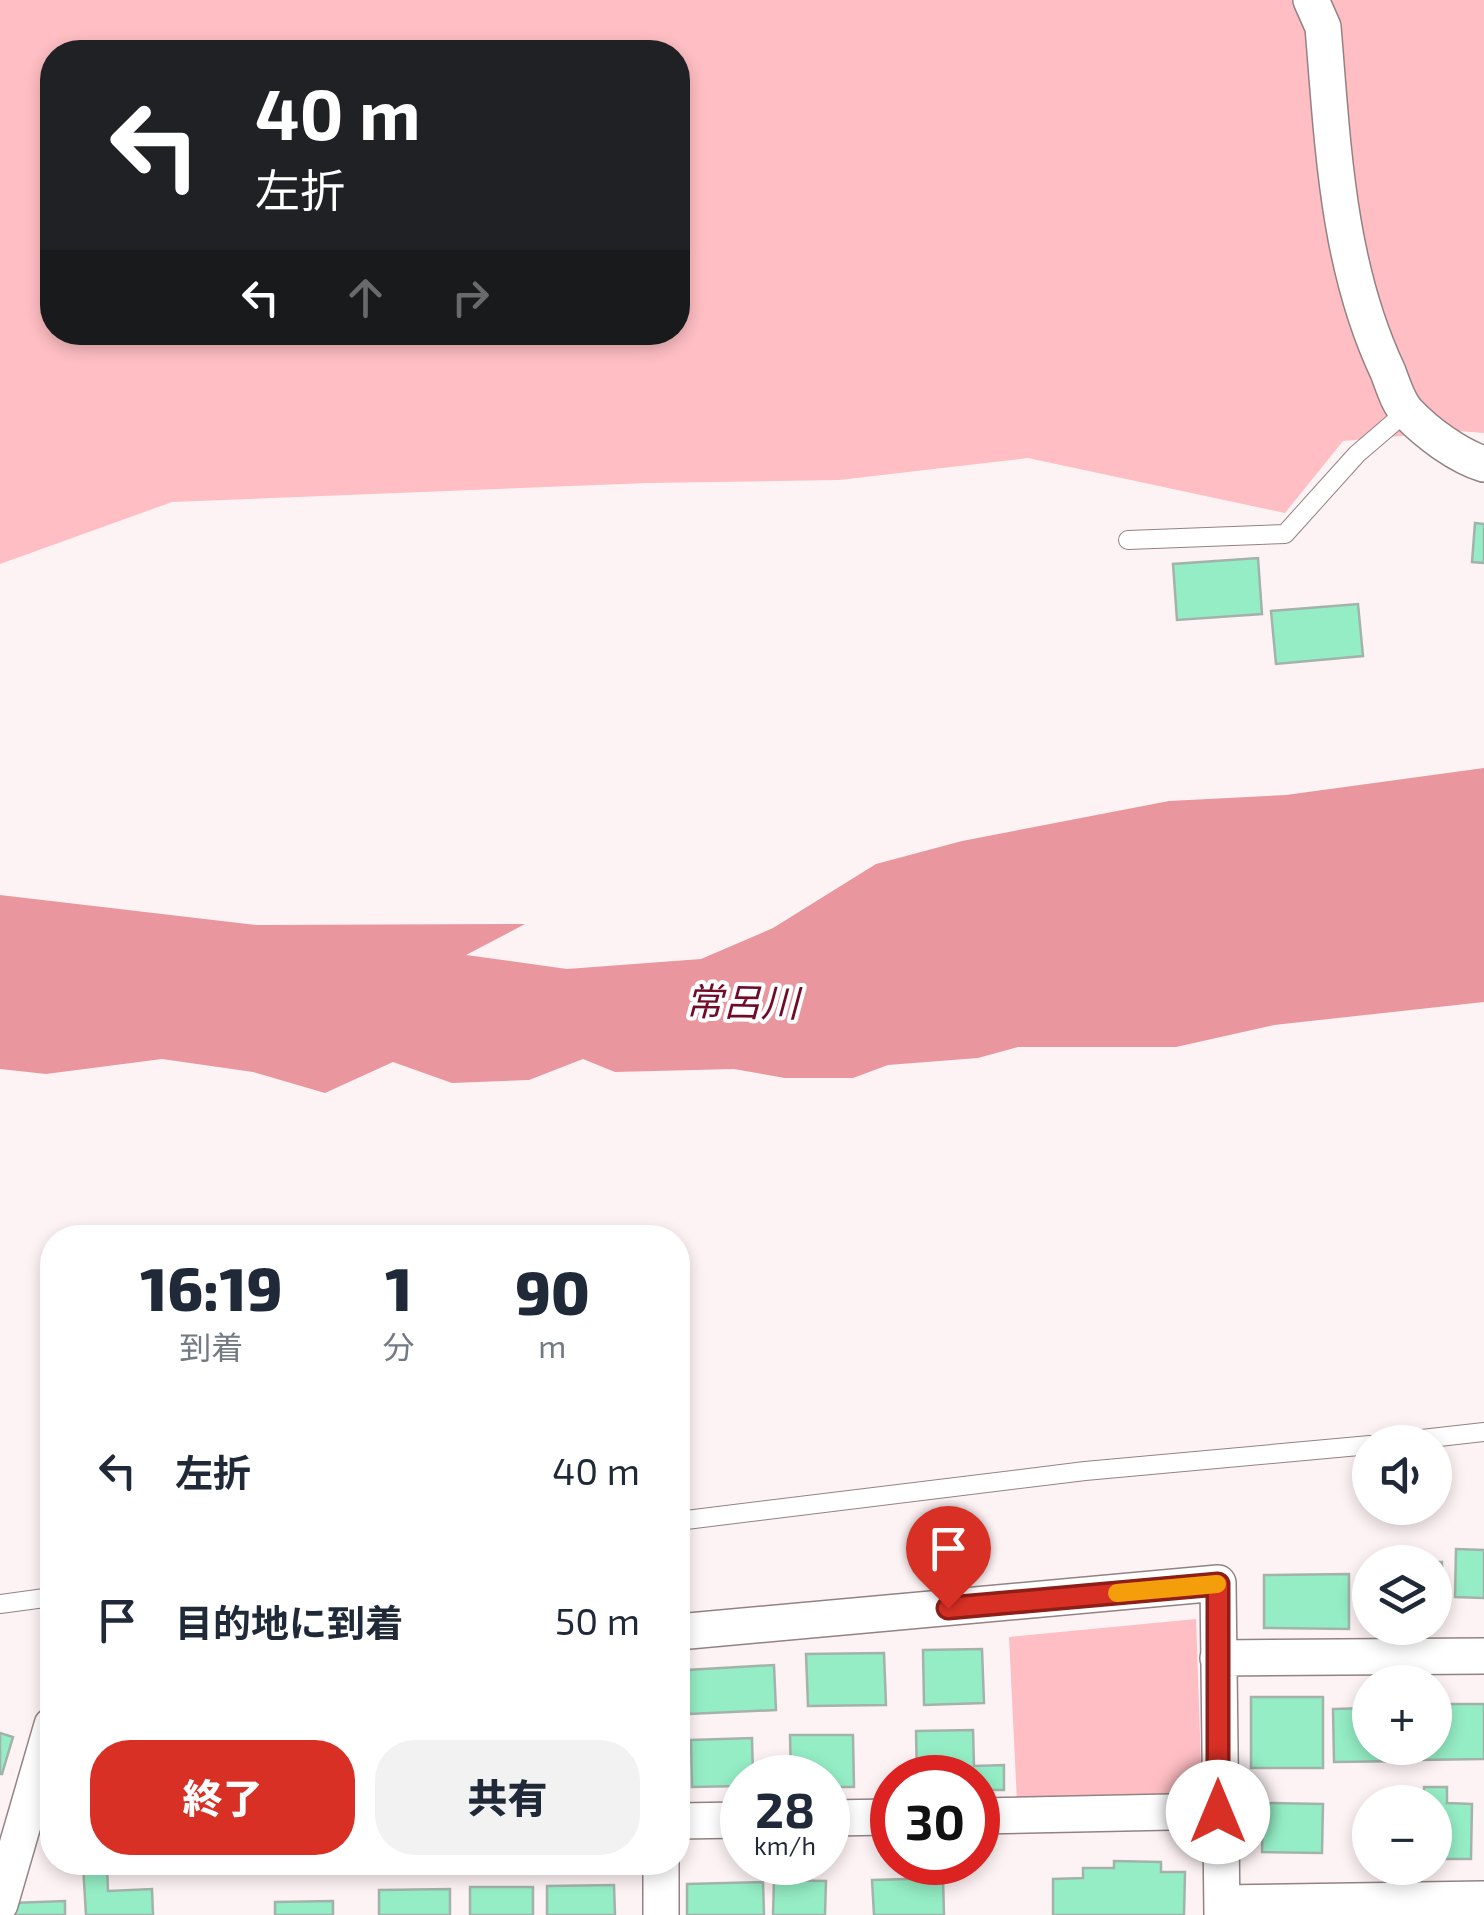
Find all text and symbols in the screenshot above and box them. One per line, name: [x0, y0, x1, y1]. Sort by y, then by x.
text: 40 m: [255, 70, 421, 154]
icon: left: [90, 80, 220, 210]
text: 左折: [255, 162, 345, 216]
icon: left: [233, 270, 288, 325]
icon: ahead: [338, 270, 393, 325]
icon: right: [443, 270, 498, 325]
water label: 常呂川: [685, 977, 803, 1025]
text: 16:19: [140, 1251, 282, 1323]
text: 1: [385, 1251, 412, 1323]
text: 90: [515, 1255, 590, 1327]
text: m: [538, 1326, 566, 1364]
text: 到着: [179, 1327, 243, 1365]
text: 分: [383, 1327, 415, 1365]
map controls: [1352, 1425, 1452, 1885]
button: sound: [1352, 1425, 1452, 1525]
icon: left: [90, 1443, 145, 1498]
text: 40 m: [552, 1447, 640, 1493]
text: 左折: [175, 1449, 251, 1495]
pin: [906, 1506, 991, 1609]
icon: arrive: [921, 1521, 976, 1576]
button: layers: [1352, 1545, 1452, 1645]
icon: arrive: [90, 1593, 145, 1648]
text: 50 m: [555, 1597, 640, 1643]
text: 目的地に到着: [175, 1599, 403, 1645]
button: +: [1352, 1665, 1452, 1765]
button: 終了: [90, 1740, 355, 1855]
button: 共有: [375, 1740, 640, 1855]
speed limit sign: 30: [870, 1755, 1000, 1885]
position arrow: [1166, 1760, 1270, 1864]
text: 28: [755, 1778, 815, 1838]
button: −: [1352, 1785, 1452, 1885]
text: km/h: [754, 1830, 816, 1860]

